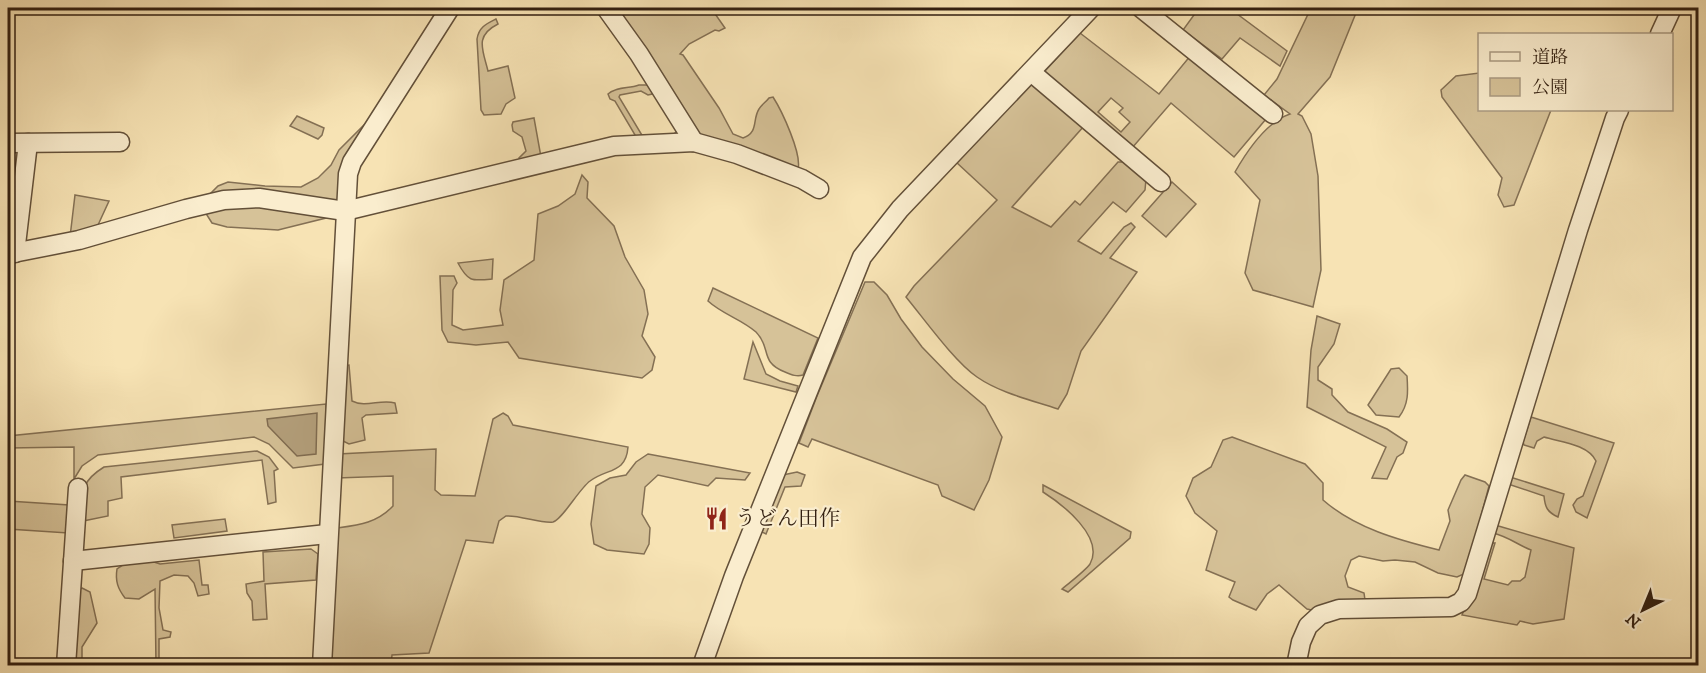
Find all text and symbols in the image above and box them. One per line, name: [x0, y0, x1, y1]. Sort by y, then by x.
legend: [1478, 33, 1673, 111]
text: 道路: [1532, 47, 1568, 69]
text: 公園: [1532, 77, 1568, 99]
restaurant icon: うどん田作: [704, 506, 730, 532]
place label: うどん田作: [735, 506, 840, 532]
north arrow: [1613, 580, 1673, 640]
text: N: [1622, 608, 1645, 632]

